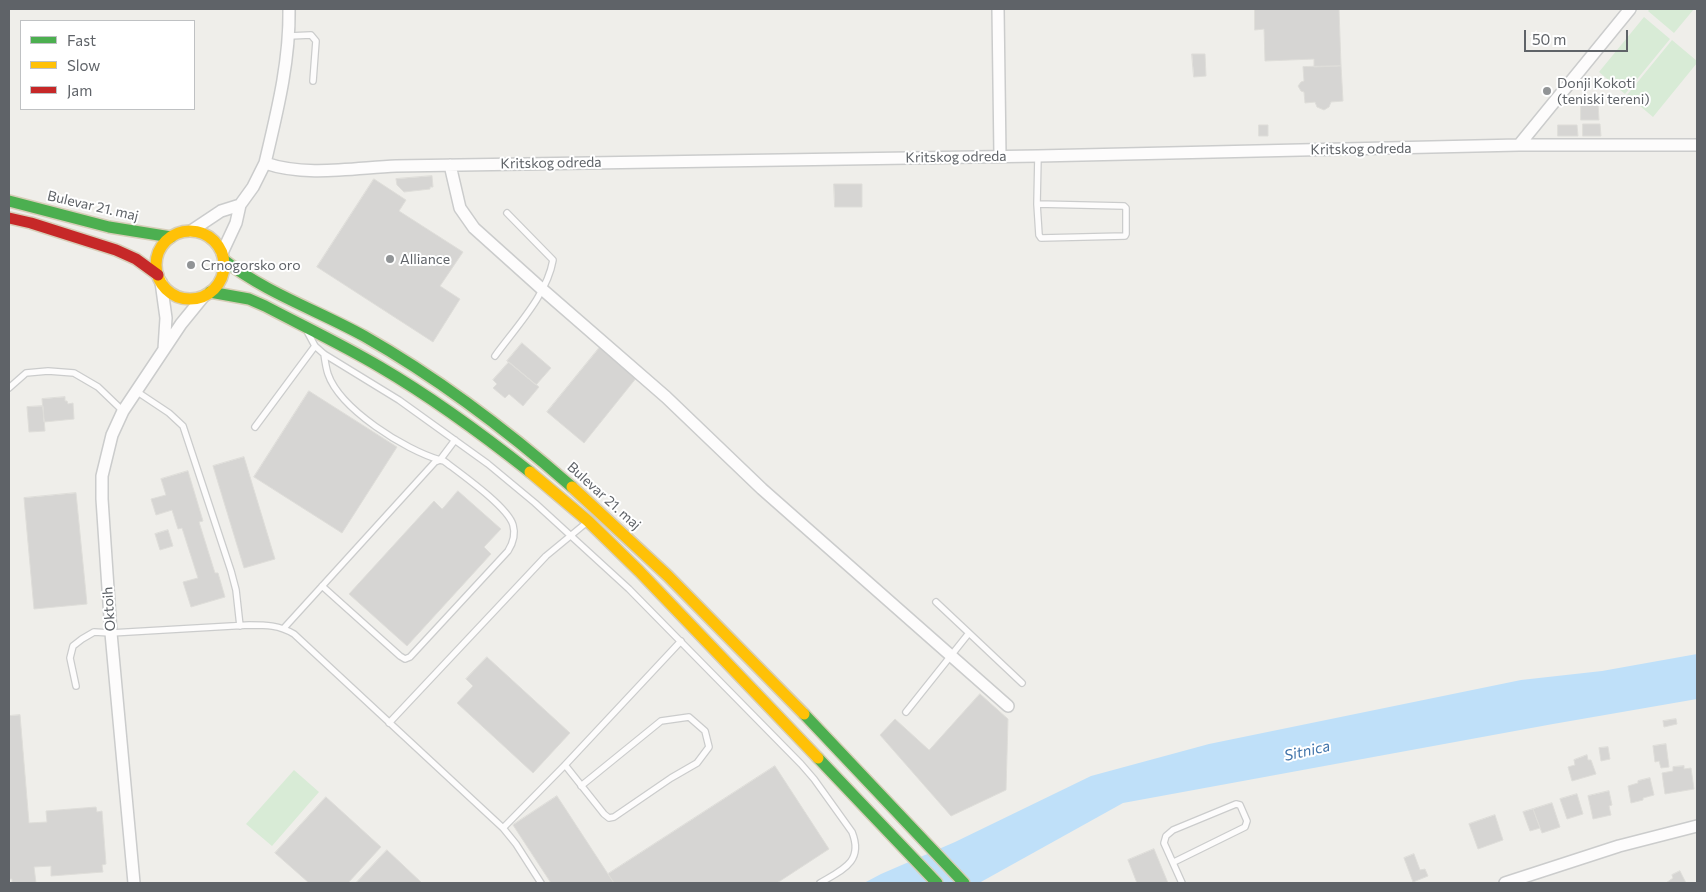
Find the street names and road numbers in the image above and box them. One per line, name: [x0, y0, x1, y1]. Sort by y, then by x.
street label: Kritskog odreda: [1310, 140, 1412, 158]
street label: Kritskog odreda: [905, 148, 1007, 166]
street label: Kritskog odreda: [500, 154, 602, 172]
street label: Bulevar 21. maj: [46, 187, 140, 225]
street label: Bulevar 21. maj: [564, 459, 644, 533]
street label: Oktoih: [99, 586, 119, 632]

